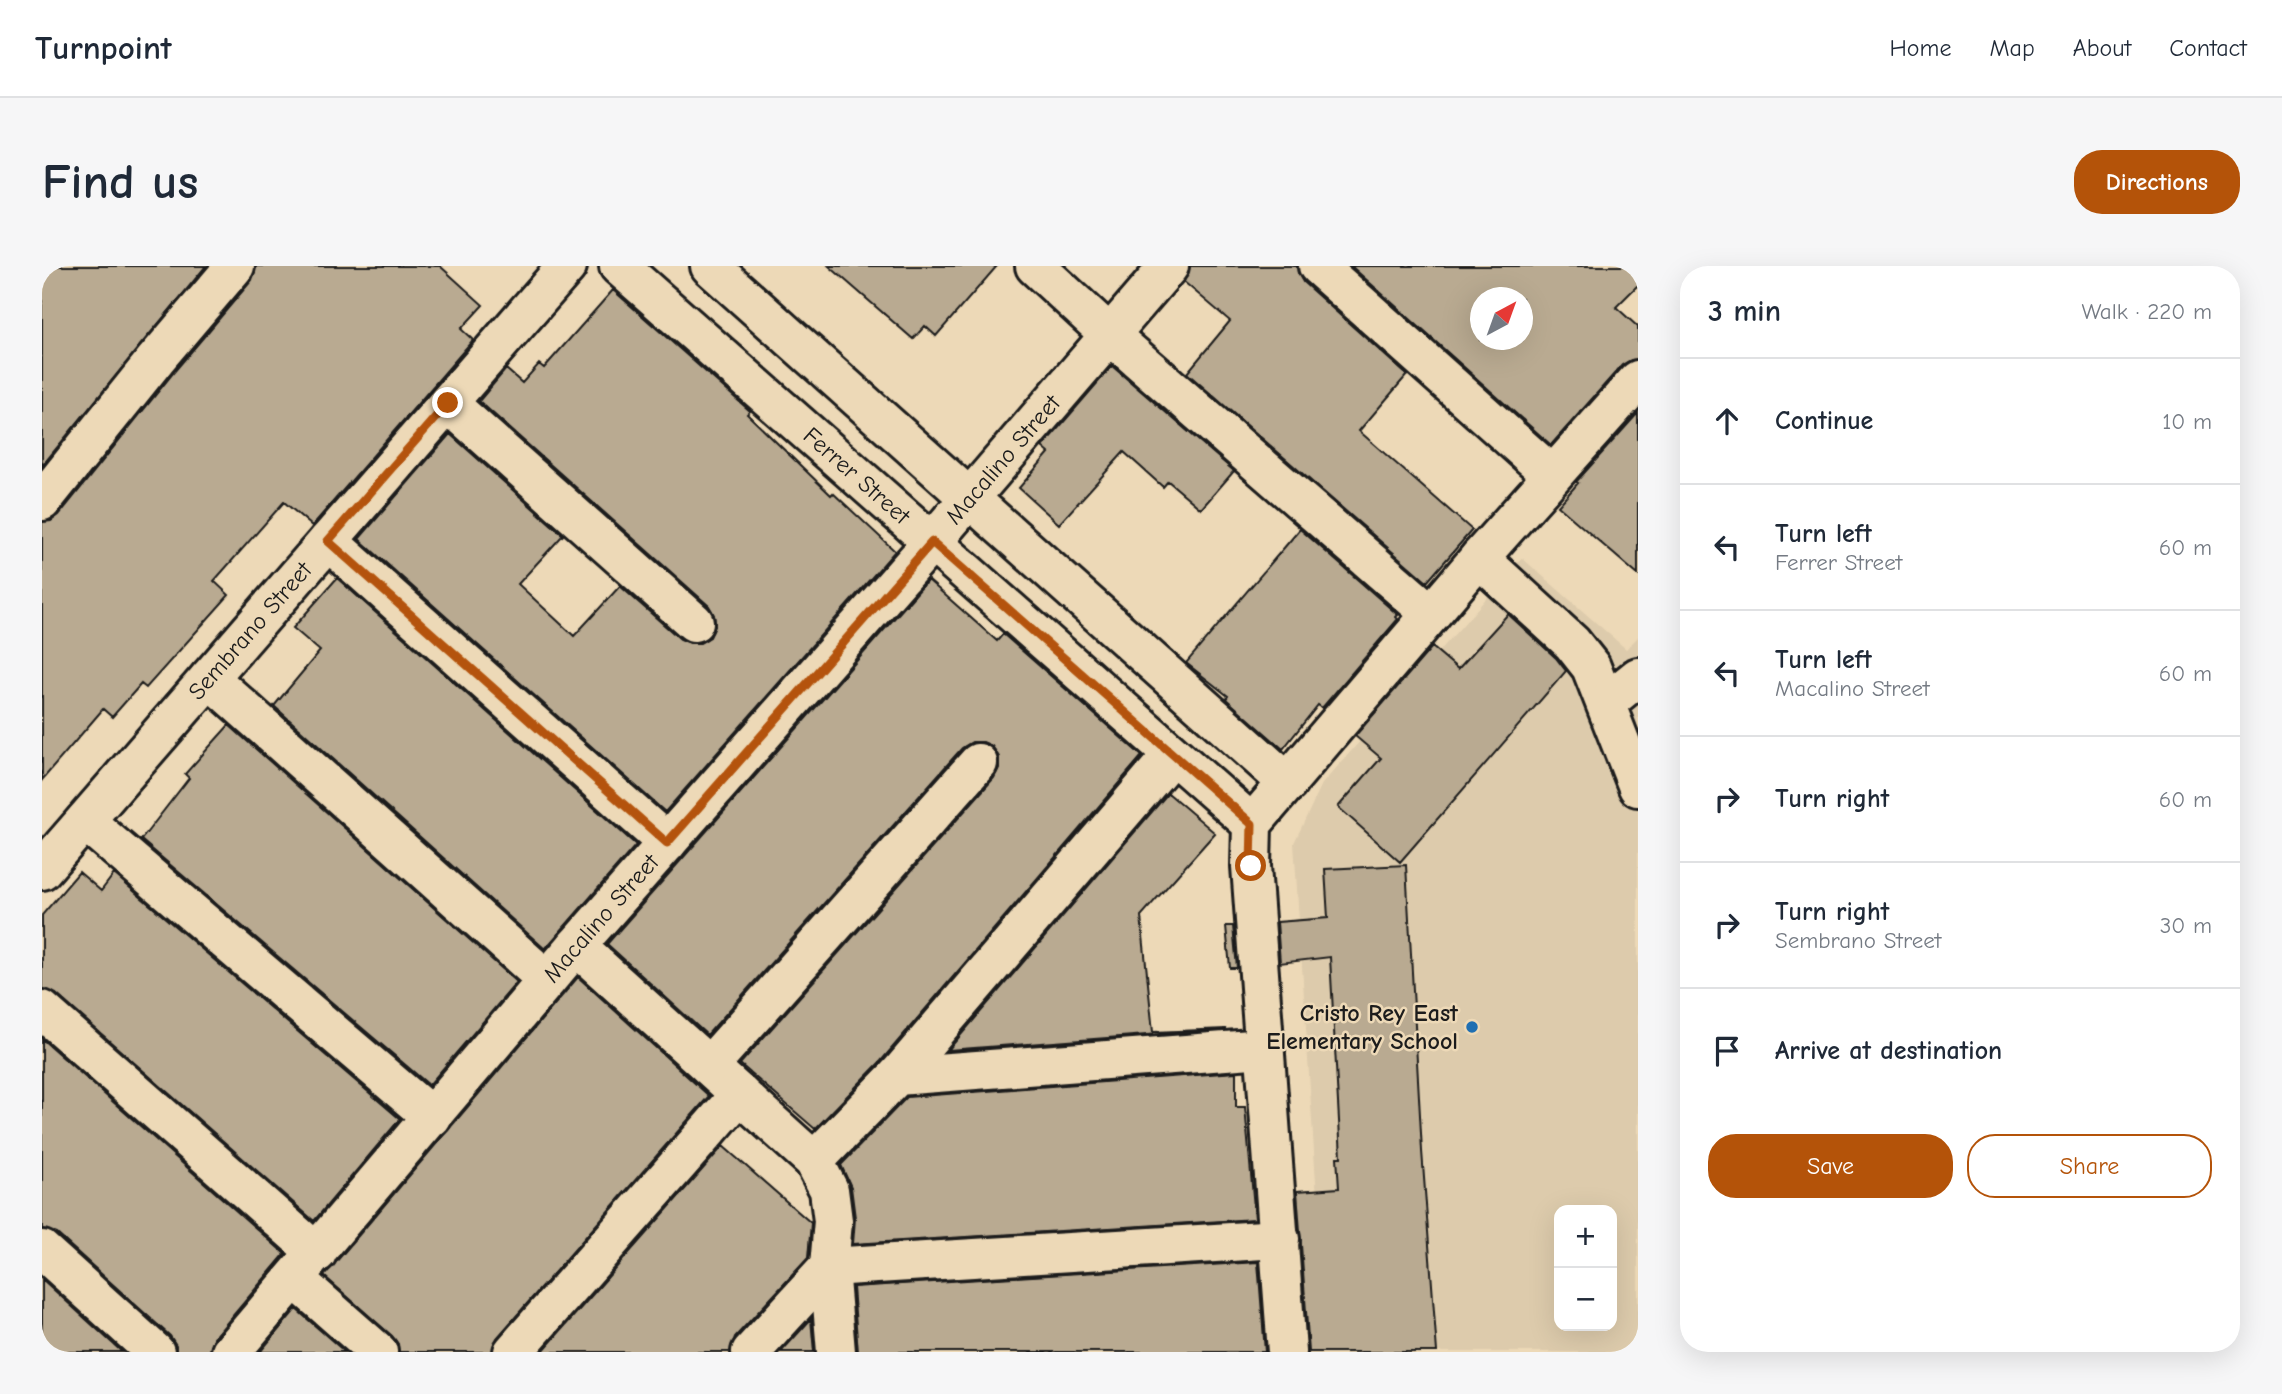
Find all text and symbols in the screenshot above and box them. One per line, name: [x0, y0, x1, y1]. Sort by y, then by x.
text: Turnpoint: [35, 29, 172, 67]
text: Home: [1890, 34, 1951, 62]
text: Map: [1989, 34, 2035, 62]
text: About: [2073, 34, 2131, 62]
text: Contact: [2169, 34, 2247, 62]
button: Directions: [2074, 150, 2240, 214]
text: Find us: [42, 154, 198, 210]
north arrow: [1470, 287, 1533, 350]
text: 3 min: [1708, 294, 1781, 329]
text: Walk · 220 m: [2081, 298, 2212, 325]
route end: [432, 387, 463, 418]
street label: Macalino Street: [940, 388, 1067, 530]
icon: ahead: [1708, 402, 1746, 440]
text: Continue: [1775, 406, 1873, 436]
text: 10 m: [2162, 408, 2212, 435]
street label: Ferrer Street: [798, 421, 917, 531]
text: Turn left: [1775, 519, 1872, 549]
icon: left: [1708, 528, 1746, 566]
text: 60 m: [2159, 534, 2212, 561]
text: Ferrer Street: [1775, 549, 1902, 576]
street label: Sembrano Street: [182, 555, 318, 705]
text: Turn left: [1775, 645, 1872, 675]
icon: left: [1708, 654, 1746, 692]
text: 60 m: [2159, 660, 2212, 687]
text: Macalino Street: [1775, 675, 1930, 702]
icon: right: [1708, 780, 1746, 818]
text: Turn right: [1775, 784, 1889, 814]
text: 60 m: [2159, 786, 2212, 813]
street label: Macalino Street: [537, 847, 665, 988]
route start: [1235, 850, 1266, 881]
text: Turn right: [1775, 897, 1889, 927]
icon: right: [1708, 906, 1746, 944]
text: 30 m: [2160, 912, 2212, 939]
text: Sembrano Street: [1775, 927, 1941, 954]
place label: Cristo Rey East Elementary School: [1266, 999, 1459, 1055]
marker: Cristo Rey East Elementary School: [1464, 1019, 1480, 1035]
icon: arrive: [1708, 1032, 1746, 1070]
text: Arrive at destination: [1775, 1036, 2002, 1066]
button: Save: [1708, 1134, 1953, 1198]
button: Share: [1967, 1134, 2212, 1198]
map controls: [1554, 1205, 1617, 1331]
button: +: [1554, 1205, 1617, 1268]
button: −: [1554, 1268, 1617, 1331]

